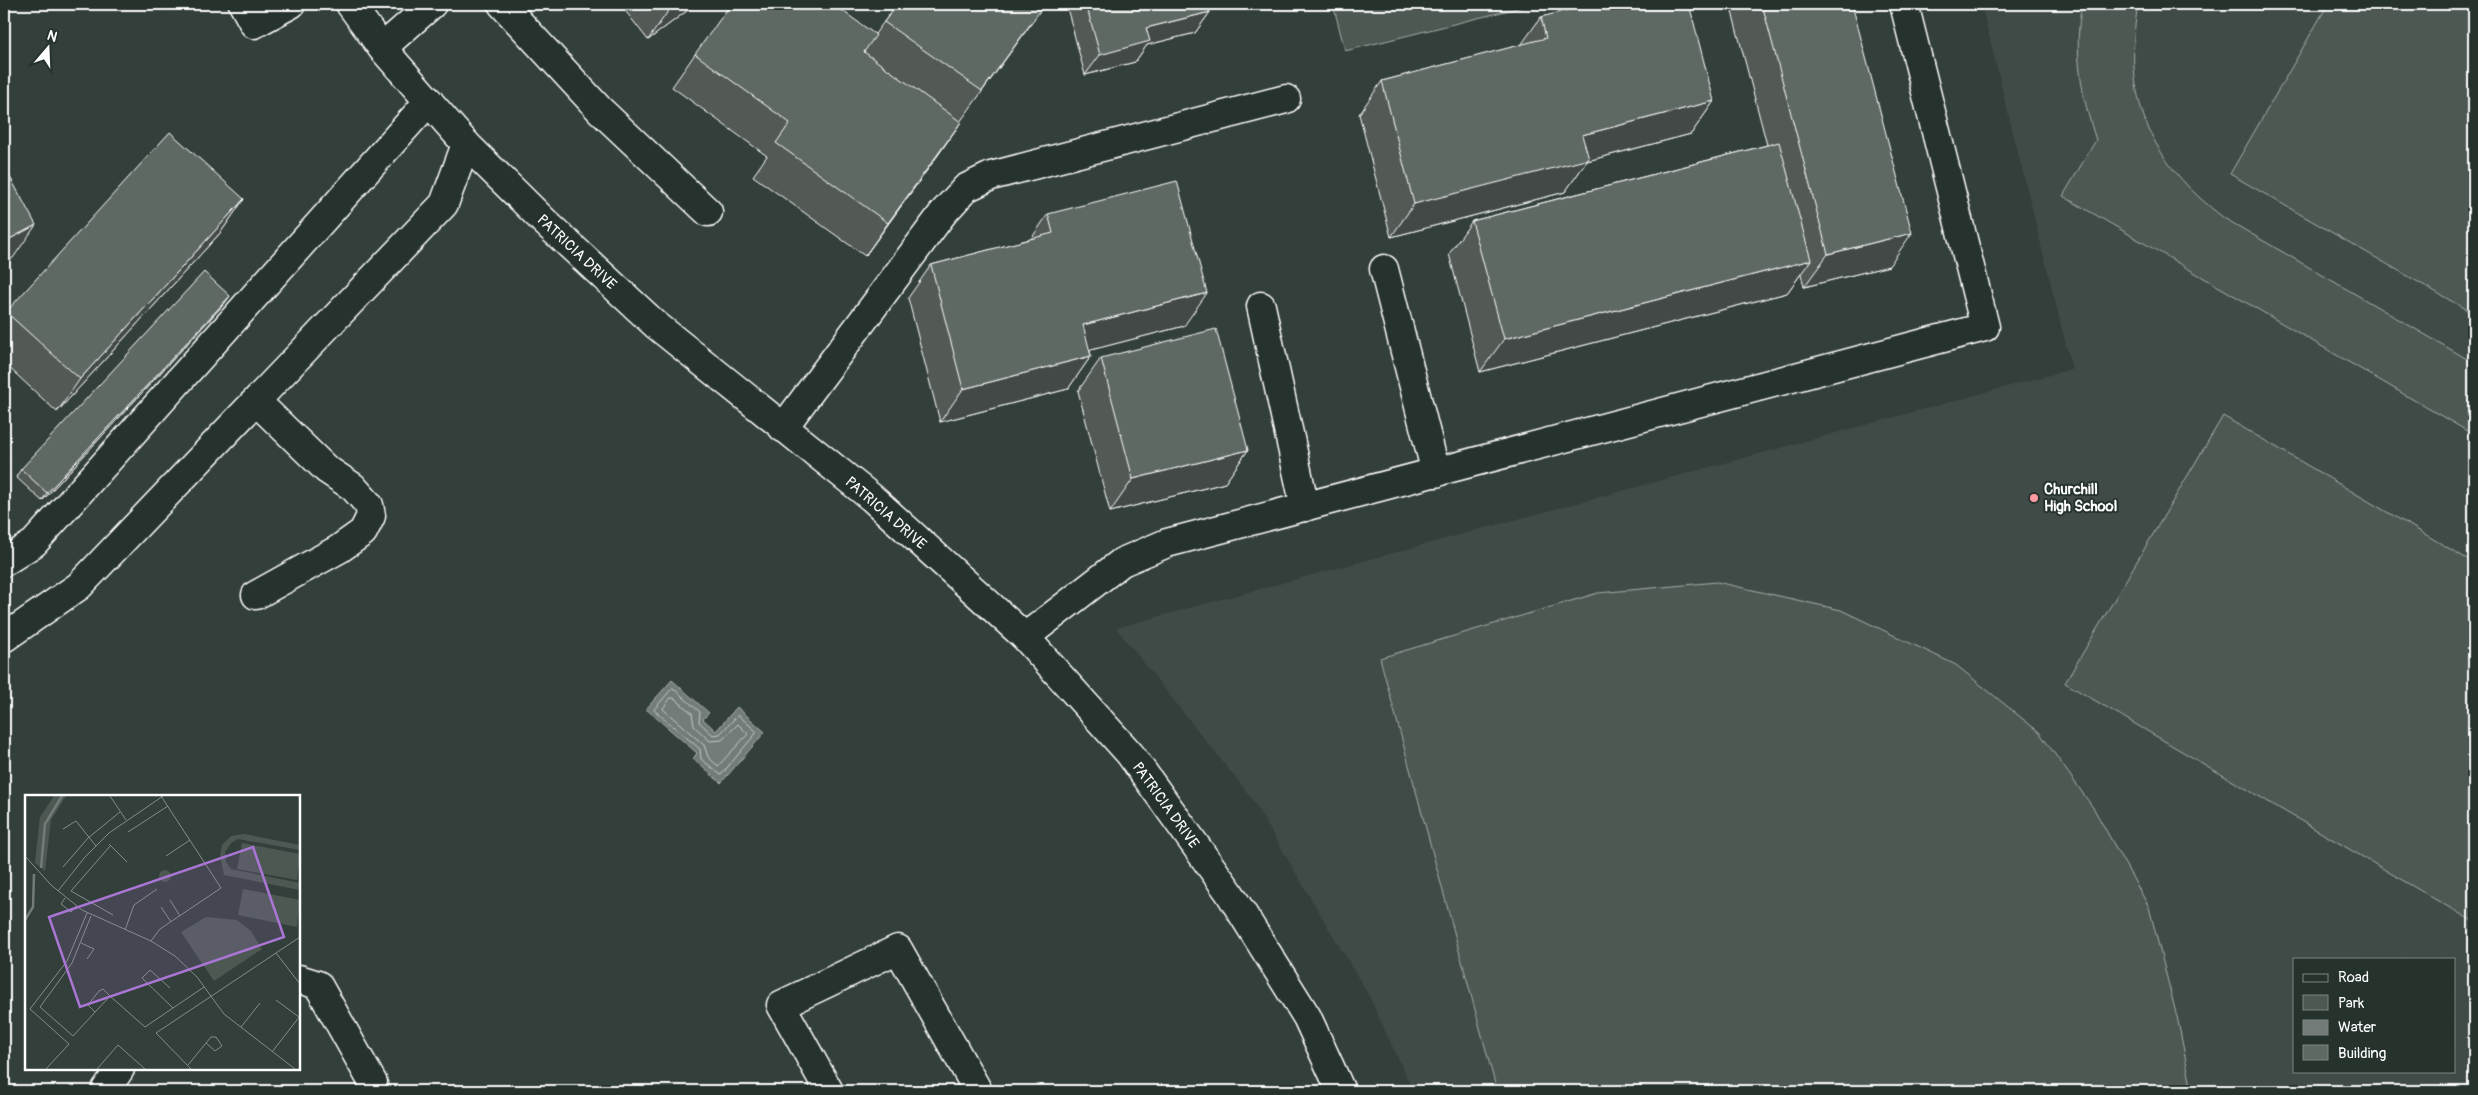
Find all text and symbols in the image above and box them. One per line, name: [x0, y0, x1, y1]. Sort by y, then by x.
north arrow: [22, 22, 72, 72]
text: N: [45, 27, 59, 46]
street label: PATRICIA DRIVE: [533, 211, 621, 294]
street label: PATRICIA DRIVE: [841, 473, 931, 554]
place label: Churchill High School: [2044, 480, 2117, 516]
marker: Churchill High School: [2028, 492, 2040, 504]
street label: PATRICIA DRIVE: [1128, 758, 1203, 852]
inset map: [25, 795, 300, 1070]
legend: [2293, 958, 2456, 1072]
text: Road: [2338, 968, 2369, 987]
text: Park: [2338, 994, 2365, 1013]
text: Water: [2338, 1018, 2377, 1037]
text: Building: [2338, 1044, 2386, 1063]

